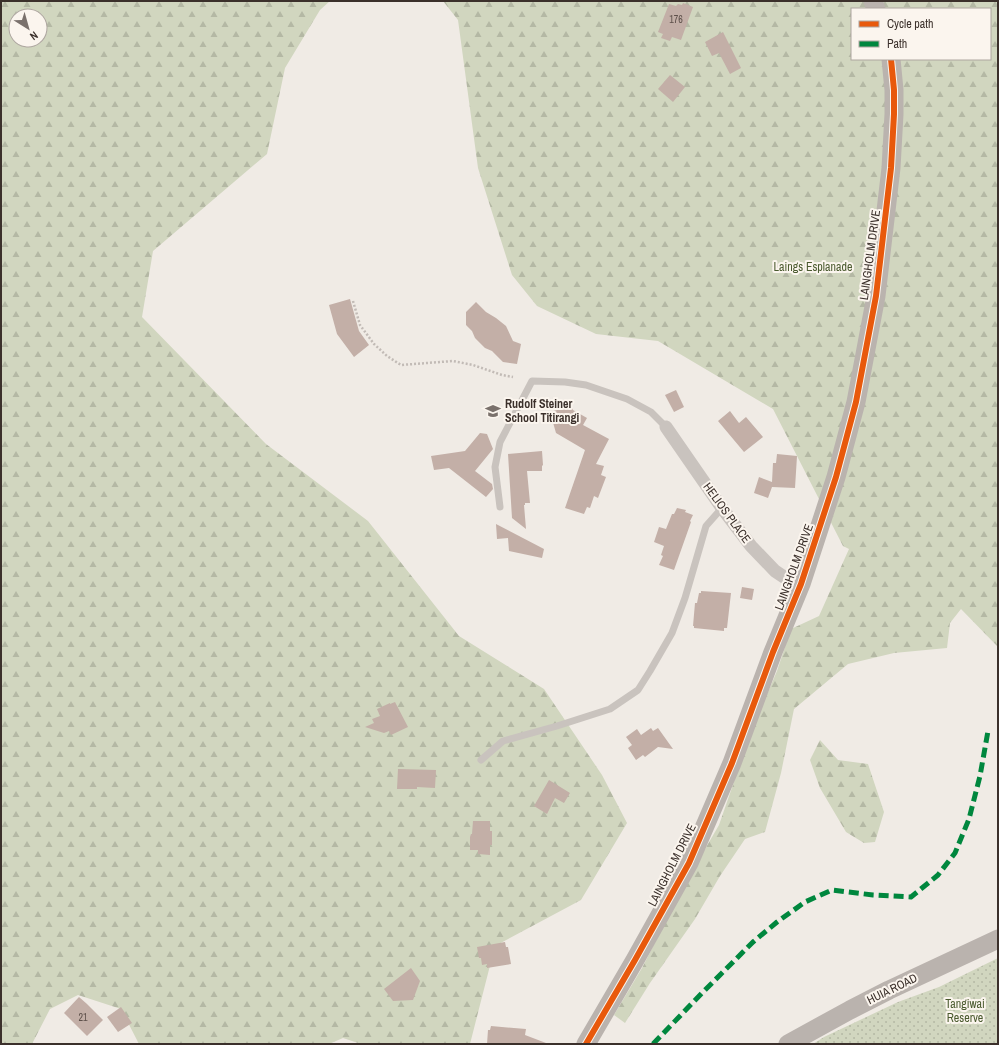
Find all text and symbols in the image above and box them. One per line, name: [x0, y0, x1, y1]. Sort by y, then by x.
north arrow: [8, 8, 48, 48]
legend: [851, 8, 991, 60]
house number: 176: [669, 13, 683, 26]
text: Cycle path: [887, 16, 934, 32]
text: N: [27, 28, 41, 44]
text: Path: [887, 36, 907, 52]
street label: LAINGHOLM DRIVE: [856, 209, 884, 301]
park label: Laings Esplanade: [774, 259, 852, 275]
place label: Rudolf Steiner School Titirangi: [505, 396, 579, 426]
school or university icon: Rudolf Steiner School Titirangi: [484, 402, 502, 420]
street label: HELIOS PLACE: [700, 480, 754, 546]
street label: LAINGHOLM DRIVE: [771, 522, 817, 612]
street label: LAINGHOLM DRIVE: [644, 821, 700, 909]
street label: HUIA ROAD: [864, 970, 920, 1008]
park label: Tangiwai Reserve: [945, 996, 985, 1026]
house number: 21: [78, 1011, 88, 1024]

